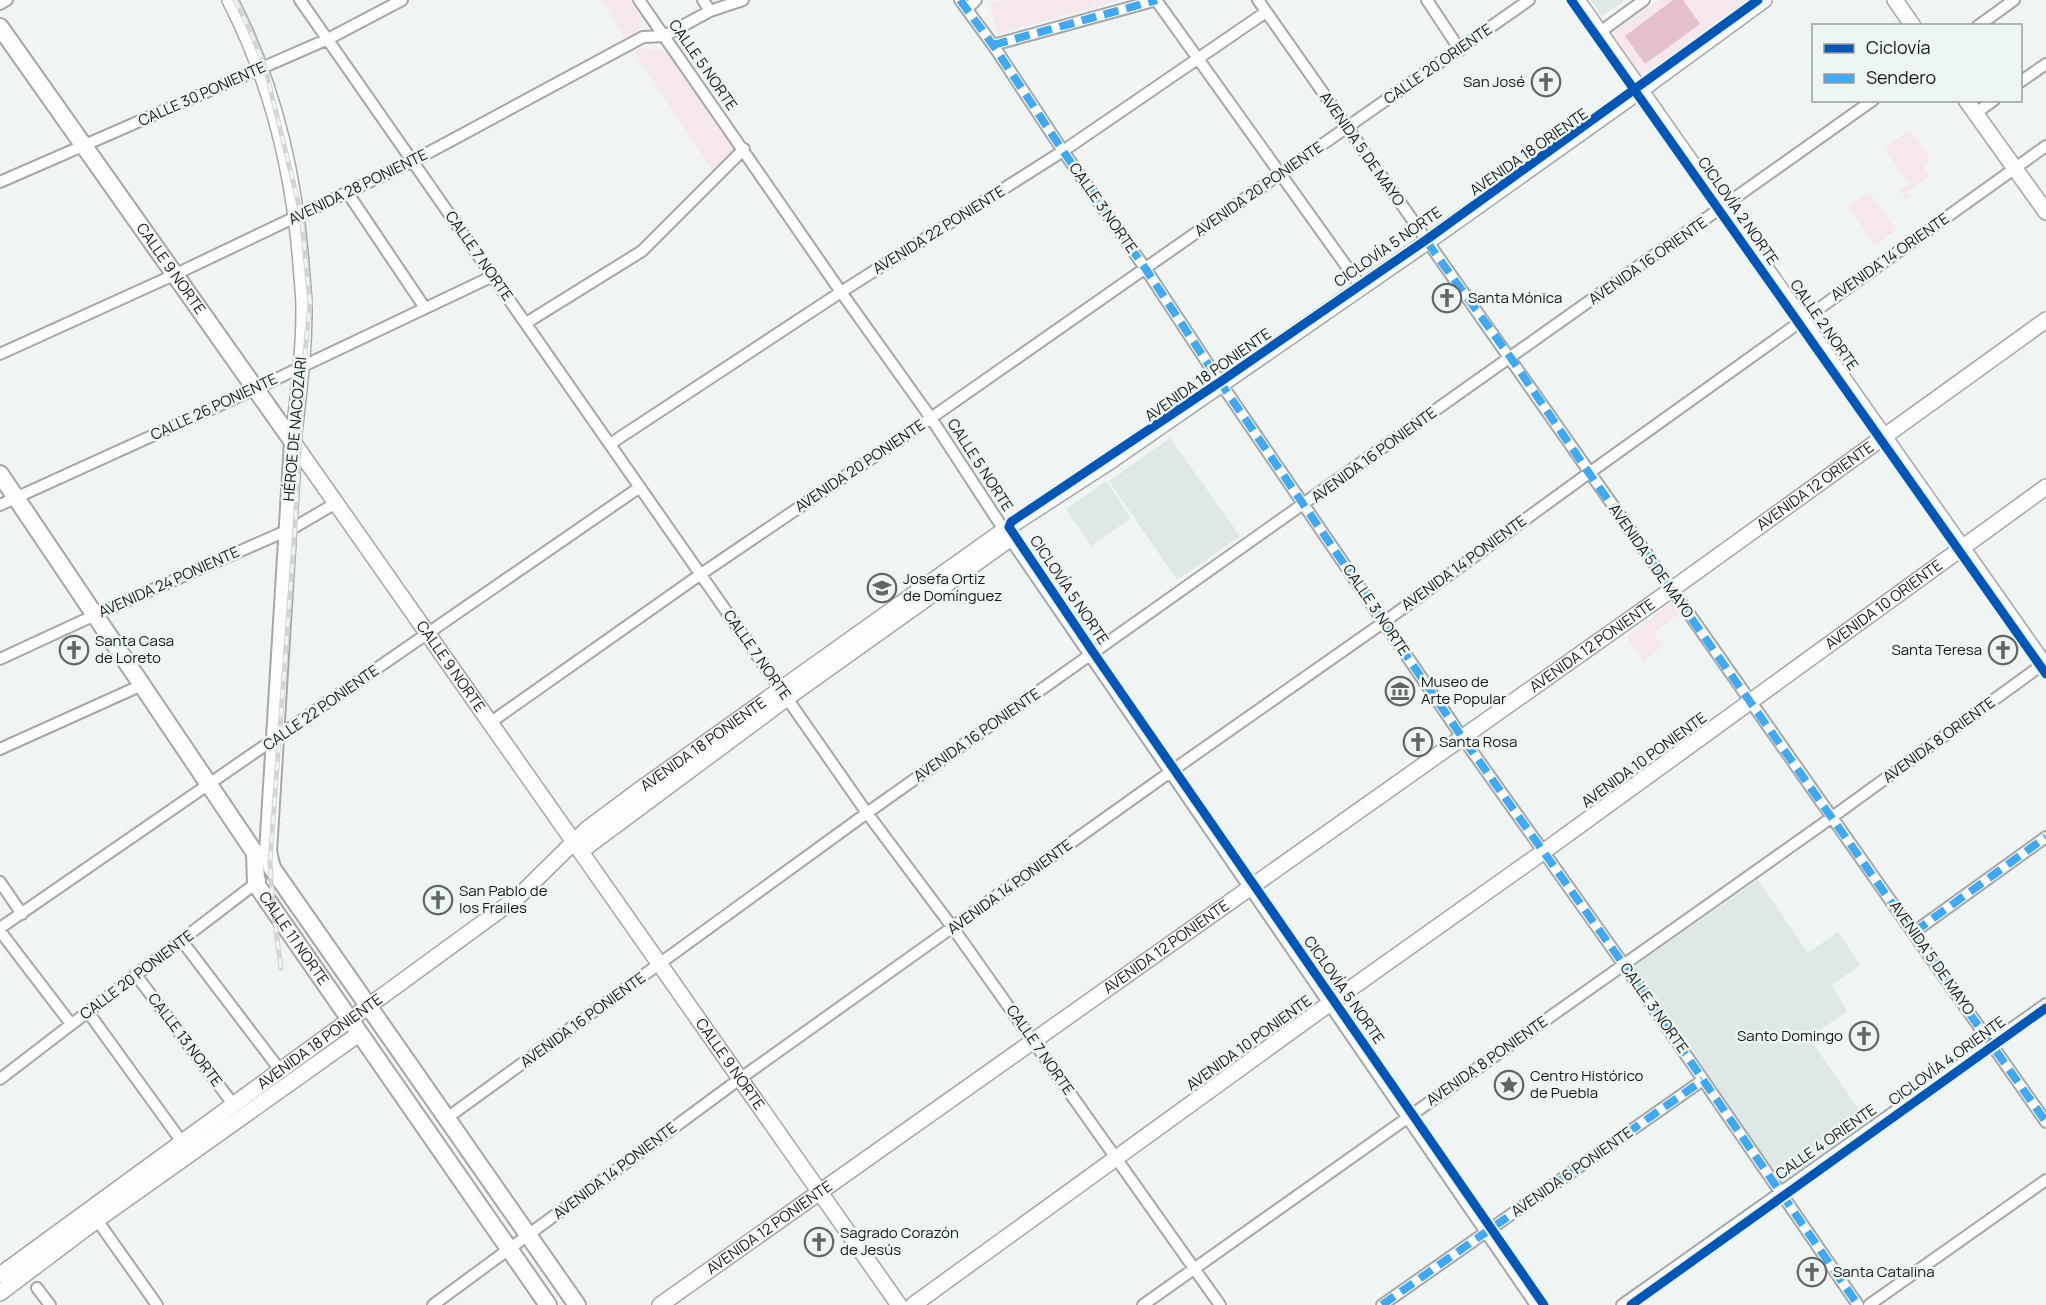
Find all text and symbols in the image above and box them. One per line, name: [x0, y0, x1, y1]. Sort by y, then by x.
street label: CALLE 5 NORTE: [664, 15, 743, 114]
street label: CALLE 20 ORIENTE: [1379, 18, 1496, 109]
legend: [1812, 24, 2022, 102]
text: Ciclovía: [1866, 35, 1931, 59]
street label: CALLE 30 PONIENTE: [135, 56, 269, 131]
text: Sendero: [1866, 65, 1936, 89]
church icon: San José: [1530, 66, 1562, 98]
place label: San José: [1463, 71, 1525, 92]
street label: AVENIDA 5 DE MAYO: [1315, 87, 1410, 210]
street label: AVENIDA 18 ORIENTE: [1465, 103, 1592, 200]
street label: AVENIDA 20 PONIENTE: [1190, 136, 1327, 241]
street label: AVENIDA 28 PONIENTE: [285, 144, 431, 229]
street label: CICLOVÍA 2 NORTE: [1693, 153, 1784, 269]
street label: CALLE 3 NORTE: [1064, 158, 1142, 257]
street label: AVENIDA 22 PONIENTE: [869, 180, 1009, 279]
street label: CICLOVÍA 5 NORTE: [1329, 201, 1446, 292]
street label: CALLE 7 NORTE: [441, 207, 518, 305]
street label: AVENIDA 14 ORIENTE: [1826, 208, 1953, 305]
street label: AVENIDA 16 ORIENTE: [1584, 212, 1711, 309]
street label: CALLE 9 NORTE: [132, 219, 211, 318]
street label: CALLE 2 NORTE: [1785, 275, 1864, 374]
church icon: Santa Mónica: [1431, 282, 1463, 314]
place label: Santa Mónica: [1468, 287, 1562, 308]
street label: AVENIDA 18 PONIENTE: [1140, 323, 1275, 426]
street label: HÉROE DE NACOZARI: [278, 356, 311, 502]
street label: CALLE 26 PONIENTE: [147, 368, 281, 445]
street label: AVENIDA 16 PONIENTE: [1307, 402, 1441, 507]
street label: AVENIDA 20 PONIENTE: [791, 414, 929, 517]
street label: CALLE 5 NORTE: [943, 414, 1018, 515]
street label: AVENIDA 12 ORIENTE: [1752, 436, 1878, 535]
street label: AVENIDA 5 DE MAYO: [1604, 499, 1699, 622]
street label: AVENIDA 14 PONIENTE: [1397, 510, 1530, 615]
street label: CICLOVÍA 5 NORTE: [1025, 531, 1114, 648]
street label: AVENIDA 24 PONIENTE: [95, 541, 243, 622]
street label: AVENIDA 10 ORIENTE: [1820, 555, 1946, 654]
street label: CALLE 3 NORTE: [1338, 560, 1415, 660]
place label: Josefa Ortiz de Domínguez: [903, 568, 1002, 606]
school or university icon: Josefa Ortiz de Domínguez: [866, 572, 898, 604]
street label: AVENIDA 12 PONIENTE: [1525, 593, 1659, 697]
street label: CALLE 7 NORTE: [719, 606, 796, 704]
street label: CALLE 9 NORTE: [412, 616, 490, 716]
place label: Santa Casa de Loreto: [95, 630, 174, 668]
church icon: Santa Casa de Loreto: [58, 634, 90, 666]
church icon: Santa Teresa: [1987, 634, 2019, 666]
place label: Santa Teresa: [1891, 639, 1982, 660]
street label: CALLE 22 PONIENTE: [259, 660, 383, 755]
place label: Museo de Arte Popular: [1421, 671, 1507, 709]
museum icon: Museo de Arte Popular: [1384, 675, 1416, 707]
street label: AVENIDA 16 PONIENTE: [909, 683, 1044, 786]
street label: AVENIDA 18 PONIENTE: [636, 692, 770, 796]
street label: AVENIDA 8 ORIENTE: [1878, 692, 1999, 787]
street label: AVENIDA 10 PONIENTE: [1577, 707, 1711, 812]
church icon: Santa Rosa: [1402, 726, 1434, 758]
place label: Santa Rosa: [1439, 731, 1517, 752]
street label: AVENIDA 14 PONIENTE: [943, 834, 1076, 939]
place label: San Pablo de los Frailes: [459, 880, 548, 918]
church icon: San Pablo de los Frailes: [422, 884, 454, 916]
street label: CALLE 11 NORTE: [254, 887, 334, 989]
street label: AVENIDA 12 PONIENTE: [1099, 895, 1233, 998]
street label: AVENIDA 5 DE MAYO: [1885, 896, 1980, 1019]
street label: CALLE 20 PONIENTE: [75, 925, 198, 1024]
street label: CICLOVÍA 5 NORTE: [1299, 931, 1390, 1048]
street label: CALLE 3 NORTE: [1615, 958, 1693, 1057]
street label: AVENIDA 16 PONIENTE: [516, 967, 650, 1072]
street label: CALLE 13 NORTE: [143, 989, 227, 1091]
street label: AVENIDA 18 PONIENTE: [253, 989, 386, 1094]
street label: AVENIDA 10 PONIENTE: [1182, 990, 1316, 1095]
street label: CALLE 7 NORTE: [1002, 1001, 1079, 1099]
street label: AVENIDA 8 PONIENTE: [1422, 1011, 1552, 1110]
street label: CICLOVÍA 4 ORIENTE: [1884, 1011, 2009, 1110]
street label: CALLE 9 NORTE: [691, 1014, 770, 1114]
church icon: Santo Domingo: [1848, 1020, 1880, 1052]
place label: Santo Domingo: [1737, 1025, 1843, 1046]
place label: Centro Histórico de Puebla: [1530, 1065, 1644, 1103]
place icon: Centro Histórico de Puebla: [1493, 1069, 1525, 1101]
street label: CALLE 4 ORIENTE: [1771, 1099, 1880, 1184]
street label: AVENIDA 14 PONIENTE: [549, 1117, 681, 1224]
street label: AVENIDA 6 PONIENTE: [1507, 1122, 1637, 1222]
street label: AVENIDA 12 PONIENTE: [702, 1175, 836, 1279]
place label: Sagrado Corazón de Jesús: [840, 1222, 959, 1260]
church icon: Sagrado Corazón de Jesús: [803, 1226, 835, 1258]
church icon: Santa Catalina: [1796, 1256, 1828, 1288]
place label: Santa Catalina: [1833, 1261, 1934, 1282]

